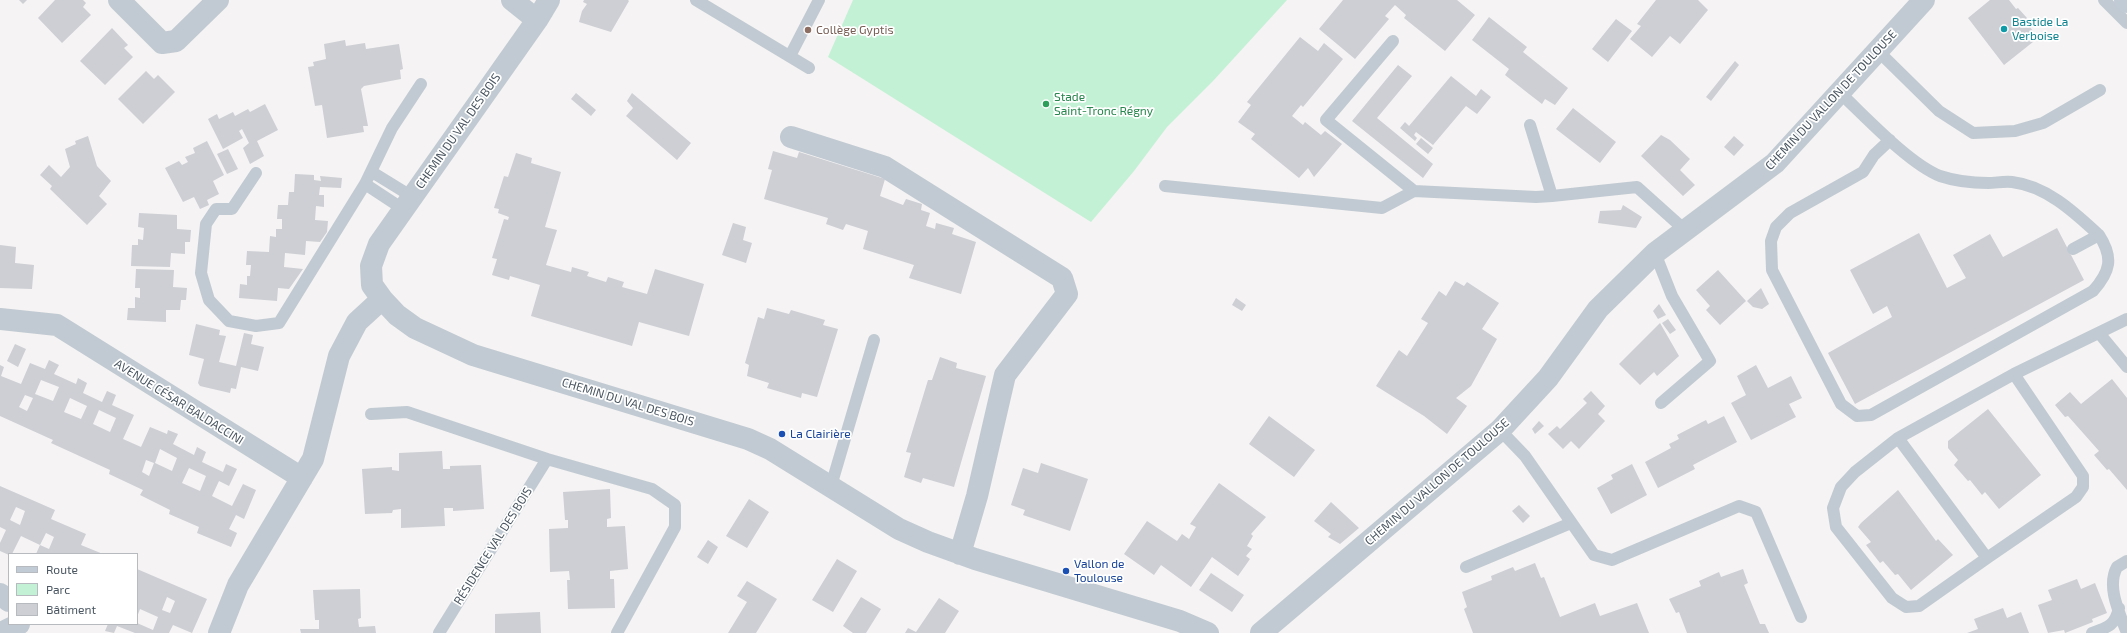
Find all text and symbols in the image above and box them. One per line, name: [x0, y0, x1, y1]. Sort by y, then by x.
place label: Bastide La Verboise: [2012, 15, 2068, 43]
place label: Collège Gyptis: [816, 23, 893, 37]
marker: Bastide La Verboise: [1999, 24, 2009, 34]
marker: Collège Gyptis: [803, 25, 813, 35]
street label: CHEMIN DU VALLON DE TOULOUSE: [1762, 27, 1900, 173]
street label: CHEMIN DU VAL DES BOIS: [413, 70, 503, 192]
place label: Stade Saint-Tronc Régny: [1054, 90, 1153, 118]
marker: Stade Saint-Tronc Régny: [1041, 99, 1051, 109]
street label: AVENUE CÉSAR BALDACCINI: [112, 356, 246, 448]
street label: CHEMIN DU VAL DES BOIS: [560, 375, 696, 429]
street label: CHEMIN DU VALLON DE TOULOUSE: [1362, 415, 1512, 549]
place label: La Clairière: [790, 427, 851, 441]
marker: La Clairière: [777, 429, 787, 439]
street label: RÉSIDENCE VAL DES BOIS: [451, 485, 535, 607]
legend: [8, 553, 138, 625]
place label: Vallon de Toulouse: [1074, 557, 1124, 585]
text: Route: [46, 562, 78, 576]
marker: Vallon de Toulouse: [1061, 566, 1071, 576]
text: Parc: [46, 582, 70, 596]
text: Bâtiment: [46, 602, 96, 616]

